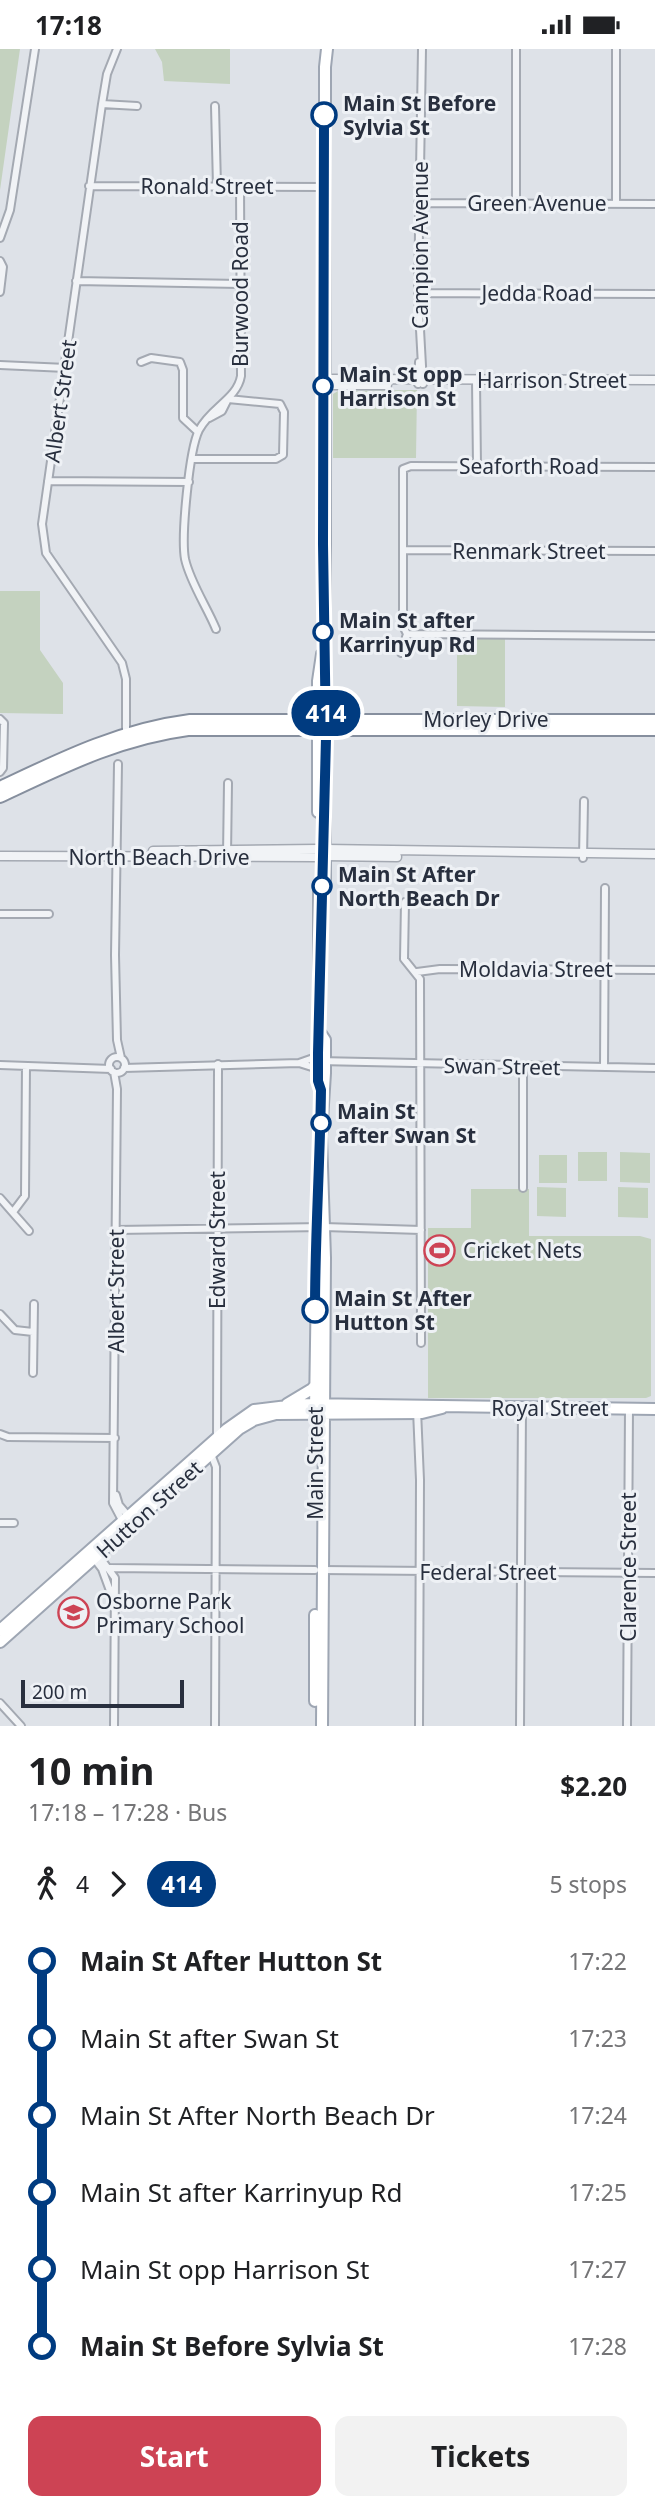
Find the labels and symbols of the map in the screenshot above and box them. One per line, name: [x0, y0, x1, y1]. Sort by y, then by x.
place label: Main St Before Sylvia St: [343, 89, 496, 141]
marker: Main St Before Sylvia St: [311, 102, 337, 128]
street label: Campion Avenue: [406, 161, 434, 329]
street label: Ronald Street: [141, 172, 274, 200]
street label: Green Avenue: [467, 189, 607, 217]
street label: Burwood Road: [226, 221, 254, 367]
street label: Jedda Road: [479, 279, 593, 307]
street label: Albert Street: [38, 337, 83, 464]
place label: Main St opp Harrison St: [339, 360, 463, 412]
street label: Harrison Street: [477, 366, 627, 394]
marker: Main St opp Harrison St: [313, 376, 333, 396]
street label: Seaforth Road: [459, 452, 599, 480]
street label: Renmark Street: [452, 537, 606, 565]
place label: Main St after Karrinyup Rd: [339, 606, 476, 658]
marker: Main St after Karrinyup Rd: [313, 622, 333, 642]
line badge: 414: [286, 690, 366, 736]
street label: Morley Drive: [423, 705, 549, 733]
street label: North Beach Drive: [68, 843, 250, 871]
place label: Main St After North Beach Dr: [338, 860, 500, 912]
marker: Main St After North Beach Dr: [312, 876, 332, 896]
street label: Moldavia Street: [459, 955, 613, 983]
street label: Swan Street: [443, 1051, 561, 1081]
place label: Main St after Swan St: [337, 1097, 476, 1149]
marker: Main St after Swan St: [311, 1113, 331, 1133]
street label: Edward Street: [203, 1171, 231, 1309]
street label: Albert Street: [102, 1229, 130, 1353]
sports icon: Cricket Nets: [423, 1233, 457, 1267]
place label: Cricket Nets: [463, 1236, 582, 1264]
place label: Main St After Hutton St: [334, 1284, 472, 1336]
marker: Main St After Hutton St: [302, 1297, 328, 1323]
street label: Royal Street: [491, 1394, 609, 1422]
street label: Main Street: [301, 1406, 329, 1520]
street label: Hutton Street: [90, 1454, 208, 1564]
street label: Clarence Street: [614, 1492, 642, 1642]
street label: Federal Street: [419, 1558, 557, 1586]
place label: Osborne Park Primary School: [96, 1587, 244, 1639]
school or university icon: Osborne Park Primary School: [56, 1596, 90, 1630]
scale bar: [21, 1677, 184, 1709]

